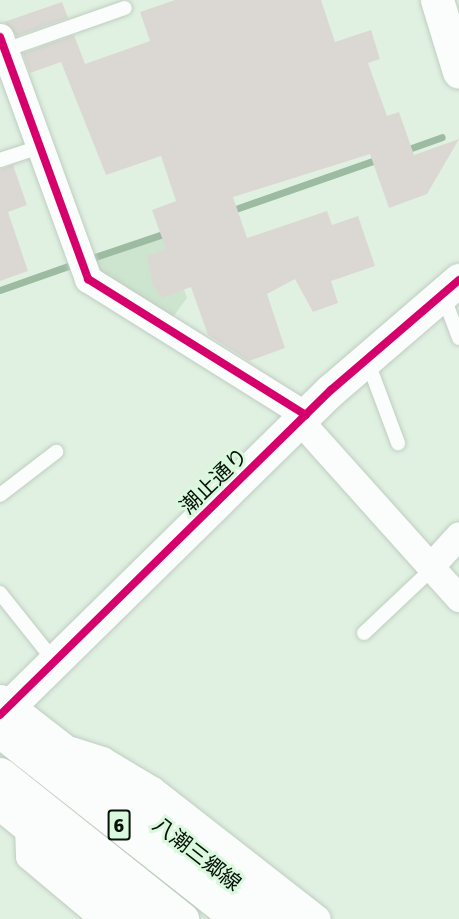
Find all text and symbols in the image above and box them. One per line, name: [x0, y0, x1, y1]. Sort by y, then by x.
street label: 潮止通り: [175, 443, 253, 519]
road number: 6: [107, 808, 131, 842]
street label: 八潮三郷線: [148, 812, 246, 896]

